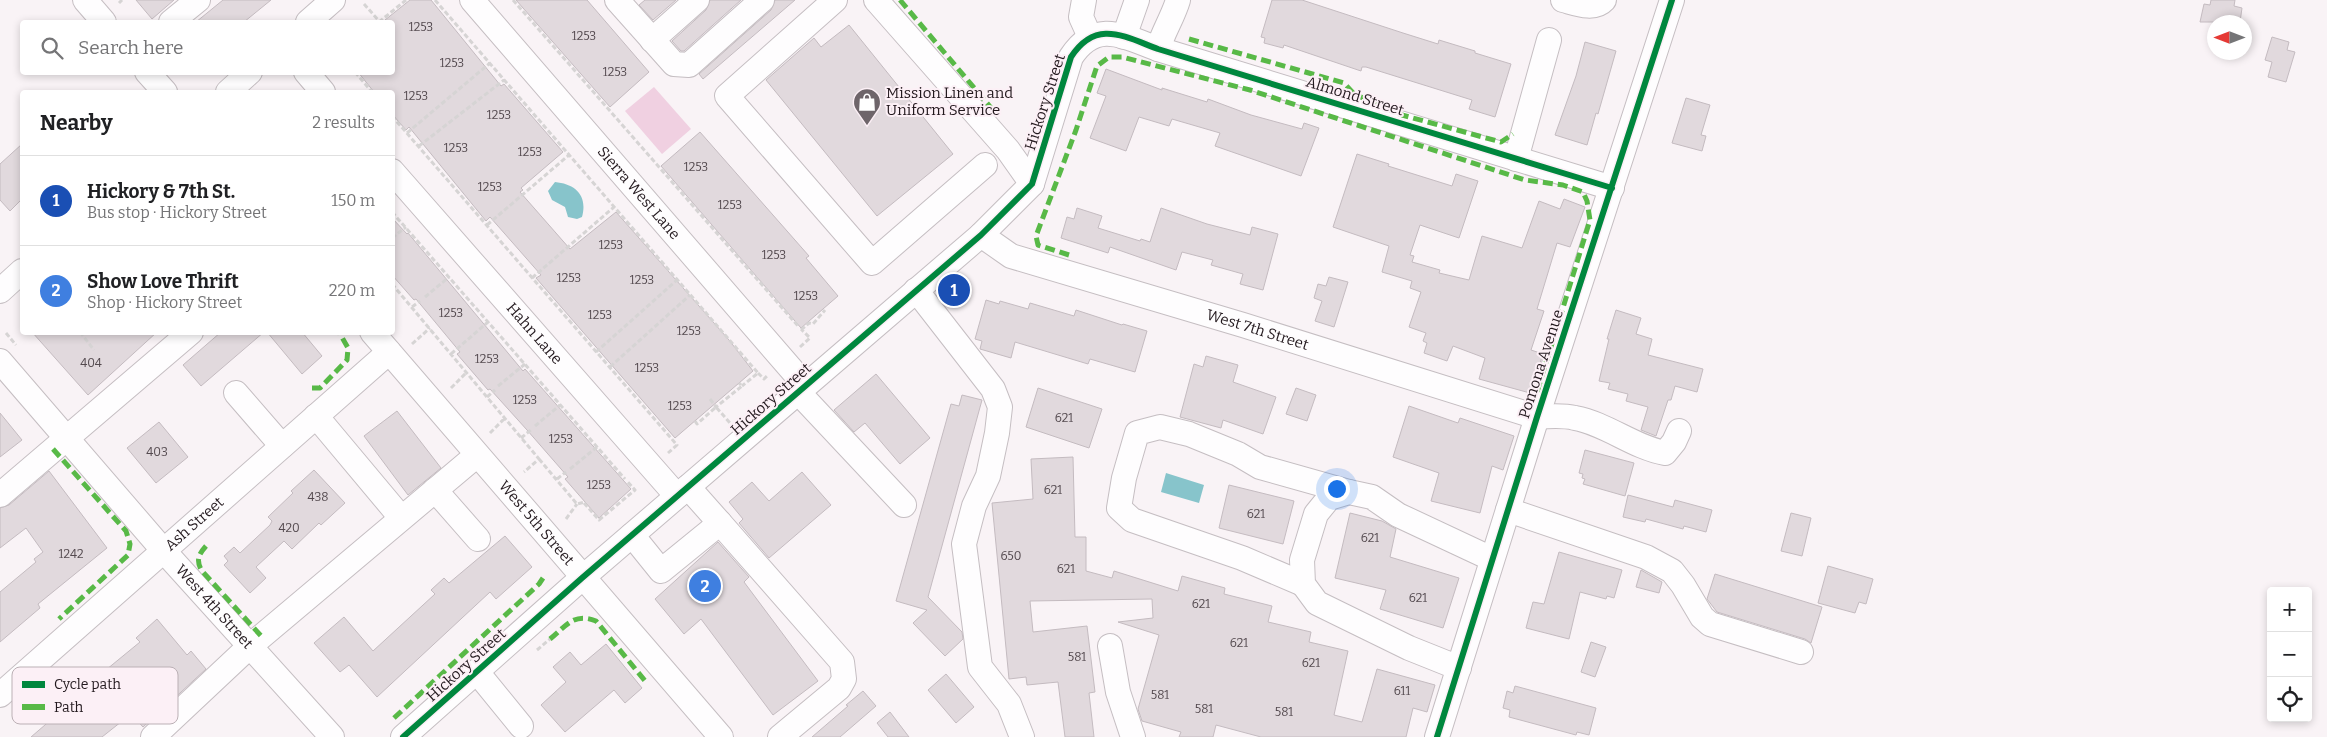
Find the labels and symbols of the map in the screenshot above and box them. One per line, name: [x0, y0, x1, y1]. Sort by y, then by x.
north arrow: [2207, 15, 2252, 60]
house number: 1253: [409, 20, 433, 34]
house number: 1253: [572, 29, 596, 43]
street label: Hickory Street: [1021, 51, 1069, 153]
house number: 1253: [440, 56, 464, 70]
house number: 1253: [603, 65, 627, 79]
street label: Almond Street: [1304, 73, 1407, 120]
place label: Mission Linen and Uniform Service: [886, 84, 1013, 119]
shop icon: Mission Linen and Uniform Service: [852, 87, 882, 126]
house number: 1253: [404, 89, 428, 103]
house number: 1253: [487, 108, 511, 122]
house number: 1253: [444, 141, 468, 155]
street label: Sierra West Lane: [594, 143, 684, 243]
house number: 1253: [518, 145, 542, 159]
house number: 1253: [684, 160, 708, 174]
house number: 1253: [478, 180, 502, 194]
house number: 1253: [718, 198, 742, 212]
house number: 1253: [599, 238, 623, 252]
house number: 1253: [762, 248, 786, 262]
house number: 1253: [557, 271, 581, 285]
pin: 1: [938, 271, 970, 309]
house number: 1253: [630, 273, 654, 287]
house number: 1253: [794, 289, 818, 303]
street label: Hahn Lane: [503, 299, 566, 368]
house number: 1253: [439, 306, 463, 320]
street label: West 7th Street: [1204, 306, 1311, 354]
street label: Pomona Avenue: [1515, 307, 1567, 421]
house number: 1253: [588, 308, 612, 322]
house number: 1253: [677, 324, 701, 338]
house number: 1253: [475, 352, 499, 366]
house number: 404: [80, 356, 102, 370]
street label: Hickory Street: [727, 359, 815, 439]
house number: 1253: [635, 361, 659, 375]
house number: 1253: [513, 393, 537, 407]
house number: 1253: [668, 399, 692, 413]
house number: 621: [1055, 411, 1073, 425]
house number: 1253: [549, 432, 573, 446]
house number: 403: [146, 445, 168, 459]
your location: [1324, 476, 1350, 502]
street label: West 5th Street: [495, 477, 578, 569]
house number: 1253: [587, 478, 611, 492]
house number: 621: [1044, 483, 1062, 497]
house number: 438: [307, 490, 329, 504]
street label: Ash Street: [161, 493, 228, 554]
house number: 621: [1247, 507, 1265, 521]
house number: 420: [278, 521, 300, 535]
house number: 621: [1361, 531, 1379, 545]
house number: 1242: [59, 547, 83, 561]
house number: 650: [1001, 549, 1021, 563]
street label: West 4th Street: [172, 561, 257, 653]
house number: 621: [1057, 562, 1075, 576]
pin: 2: [689, 567, 721, 605]
house number: 621: [1409, 591, 1427, 605]
house number: 621: [1192, 597, 1210, 611]
street label: Hickory Street: [423, 624, 510, 705]
house number: 621: [1230, 636, 1248, 650]
house number: 581: [1068, 650, 1086, 664]
house number: 621: [1302, 656, 1320, 670]
legend: [12, 667, 178, 724]
text: Cycle path: [54, 676, 121, 693]
house number: 611: [1394, 684, 1410, 698]
house number: 581: [1151, 688, 1169, 702]
text: Path: [54, 699, 84, 716]
house number: 581: [1195, 702, 1213, 716]
house number: 581: [1275, 705, 1293, 719]

